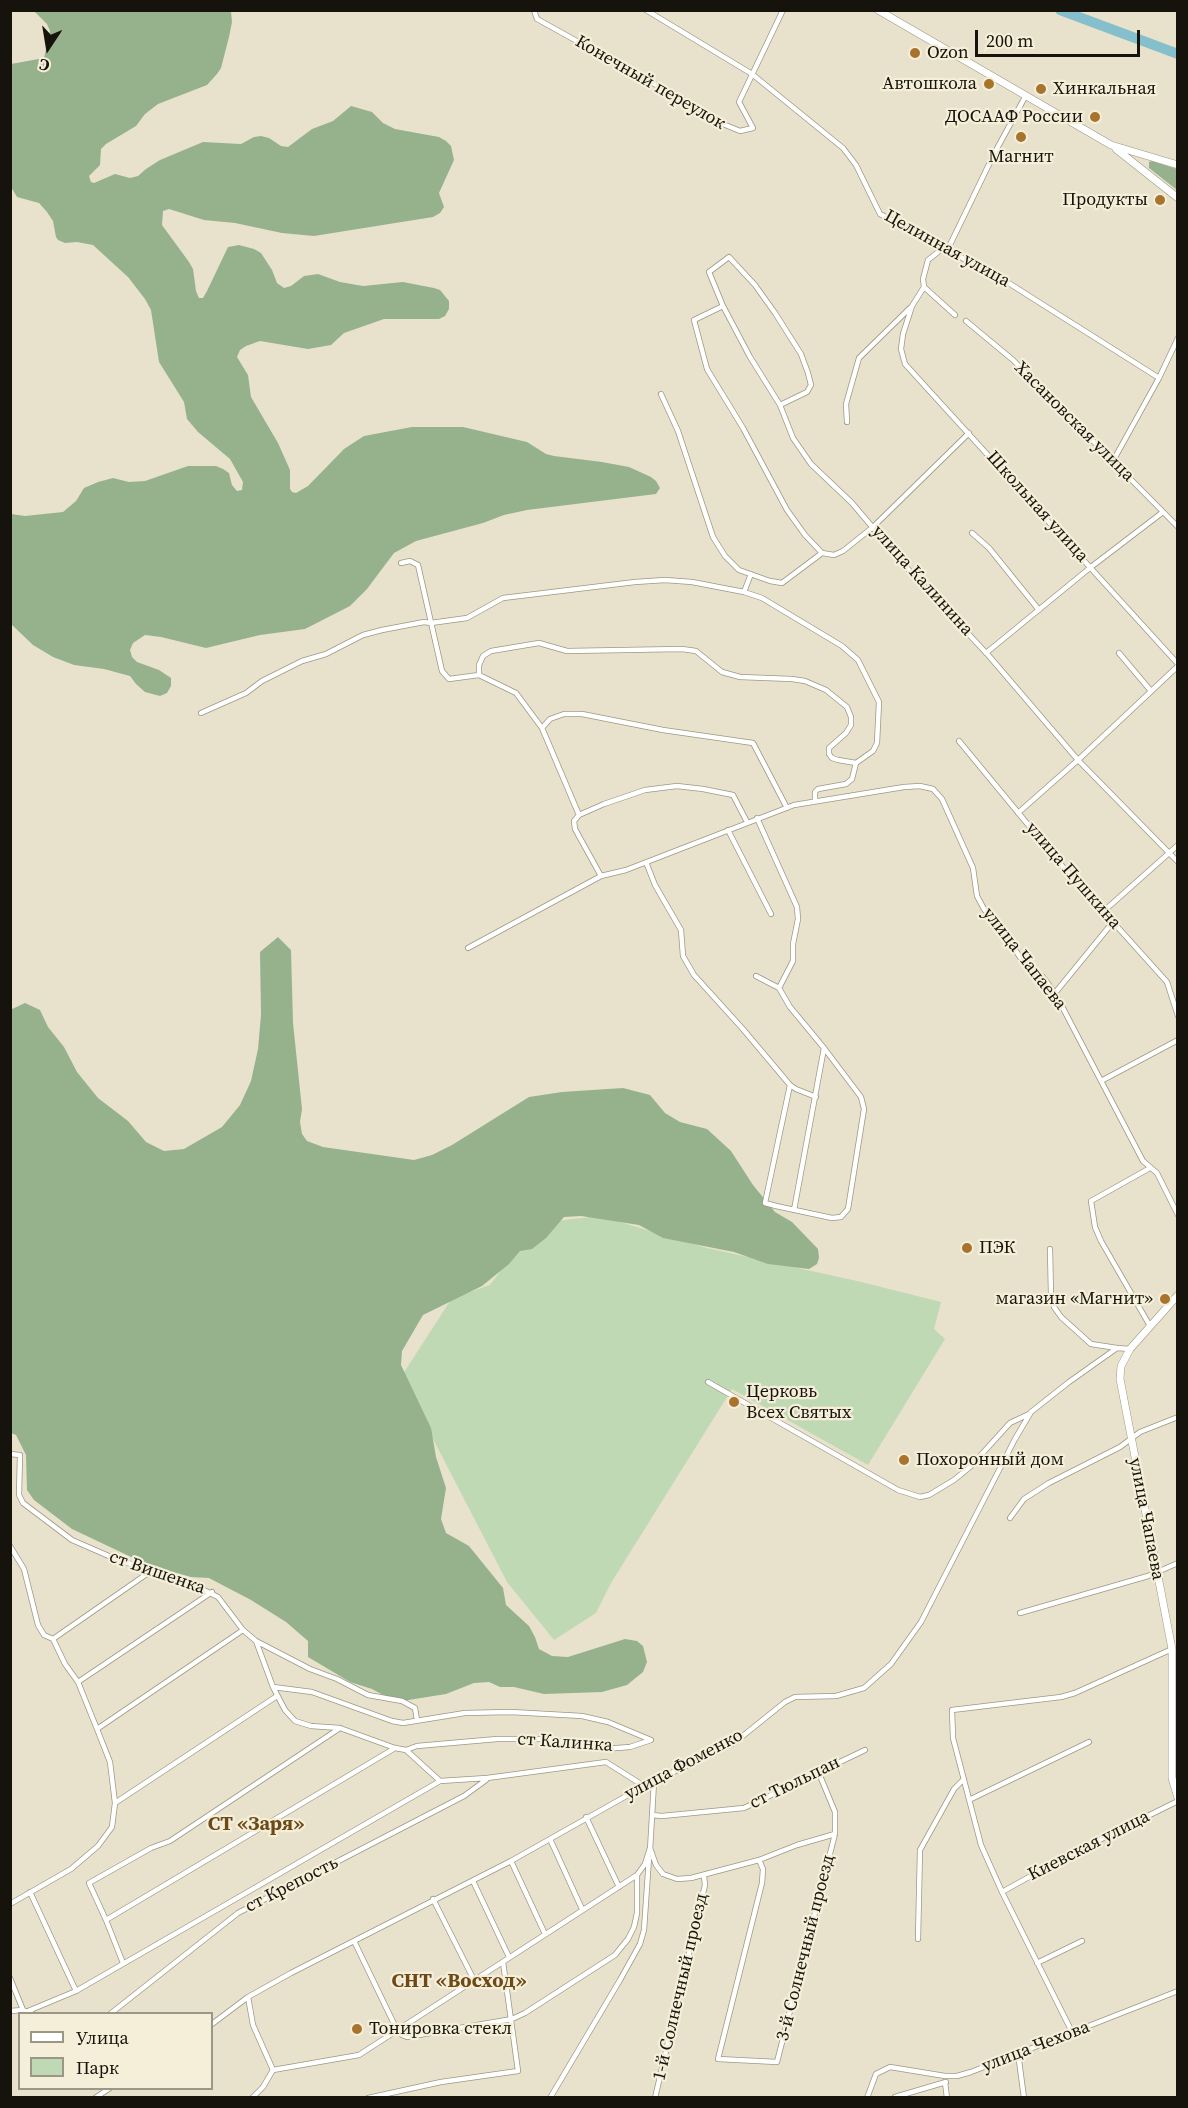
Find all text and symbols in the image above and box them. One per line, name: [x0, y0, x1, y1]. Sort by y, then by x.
north arrow: [18, 18, 78, 78]
scale bar: [978, 18, 1143, 56]
text: 200 m: [986, 28, 1033, 53]
street label: Конечный переулок: [571, 31, 729, 135]
place label: Ozon: [927, 42, 969, 64]
marker: Ozon: [908, 46, 922, 60]
text: С: [37, 54, 51, 77]
place label: Автошкола: [882, 73, 977, 95]
marker: Автошкола: [982, 77, 996, 91]
place label: Хинкальная: [1053, 78, 1156, 100]
marker: Хинкальная: [1034, 82, 1048, 96]
place label: ДОСААФ России: [945, 106, 1083, 128]
marker: ДОСААФ России: [1088, 110, 1102, 124]
marker: Магнит: [1014, 130, 1028, 144]
place label: Магнит: [988, 146, 1054, 168]
place label: Продукты: [1062, 189, 1148, 211]
marker: Продукты: [1153, 193, 1167, 207]
street label: Целинная улица: [880, 205, 1014, 293]
street label: Хасановская улица: [1009, 357, 1139, 487]
street label: Школьная улица: [981, 447, 1093, 567]
street label: улица Калинина: [867, 521, 977, 641]
street label: улица Пушкина: [1021, 818, 1125, 934]
street label: улица Чапаева: [977, 903, 1071, 1015]
place label: ПЭК: [979, 1237, 1015, 1259]
marker: ПЭК: [960, 1241, 974, 1255]
place label: магазин «Магнит»: [996, 1288, 1153, 1310]
marker: магазин «Магнит»: [1158, 1292, 1172, 1306]
place label: Церковь Всех Святых: [746, 1381, 851, 1424]
marker: Церковь Всех Святых: [727, 1395, 741, 1409]
place label: Похоронный дом: [916, 1449, 1064, 1471]
marker: Похоронный дом: [897, 1453, 911, 1467]
street label: улица Чапаева: [1124, 1456, 1168, 1582]
street label: ст Вишенка: [106, 1546, 208, 1600]
street label: улица Фоменко: [621, 1725, 747, 1805]
street label: ст Калинка: [517, 1729, 613, 1757]
street label: ст Тюльпан: [746, 1752, 844, 1814]
street label: Киевская улица: [1025, 1806, 1153, 1886]
district label: СТ «Заря»: [208, 1813, 304, 1837]
street label: ст Крепость: [242, 1852, 342, 1918]
street label: 3-й Солнечный проезд: [772, 1853, 840, 2043]
street label: 1-й Солнечный проезд: [649, 1891, 713, 2083]
district label: СНТ «Восход»: [391, 1970, 527, 1994]
legend: [18, 2012, 213, 2090]
street label: улица Чехова: [979, 2017, 1093, 2077]
place label: Тонировка стекл: [369, 2018, 512, 2040]
marker: Тонировка стекл: [350, 2022, 364, 2036]
text: Улица: [76, 2025, 129, 2050]
text: Парк: [76, 2055, 119, 2080]

